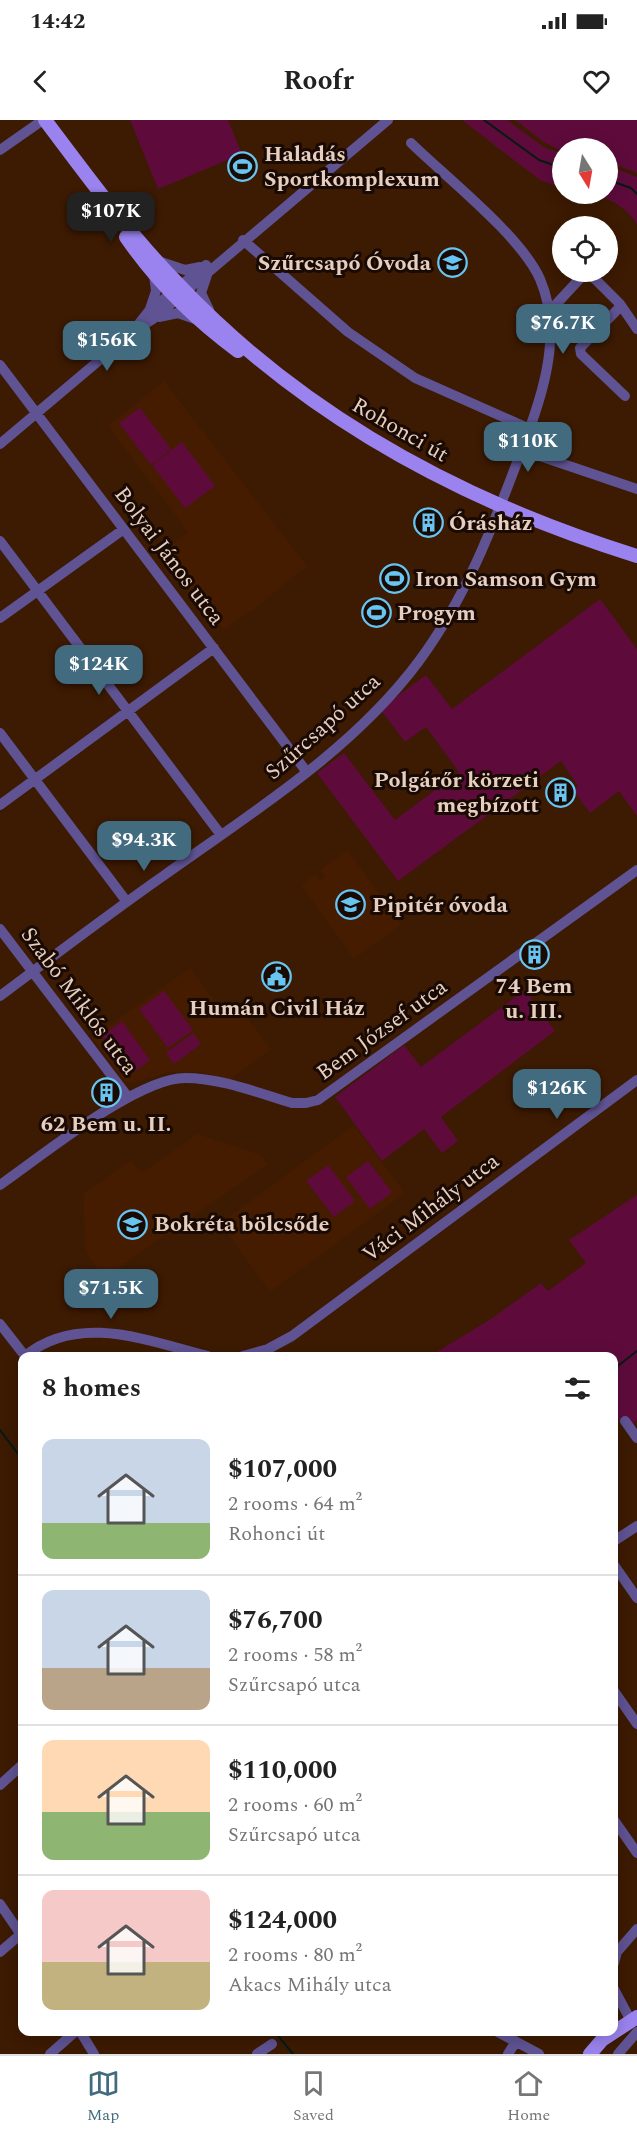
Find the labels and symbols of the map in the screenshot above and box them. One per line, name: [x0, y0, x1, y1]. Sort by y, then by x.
place label: Haladás Sportkomplexum: [264, 138, 440, 196]
north arrow: [552, 138, 618, 204]
sports icon: Haladás Sportkomplexum: [227, 151, 259, 183]
pin: $107K: [69, 192, 153, 243]
place label: Szűrcsapó Óvoda: [258, 247, 432, 280]
school or university icon: Szűrcsapó Óvoda: [436, 247, 468, 279]
pin: $76.7K: [514, 304, 612, 355]
pin: $156K: [65, 321, 149, 372]
street label: Rohonci út: [345, 389, 455, 471]
pin: $110K: [486, 422, 570, 473]
street label: Bolyai János utca: [106, 480, 232, 633]
building icon: Órásház: [412, 507, 444, 539]
place label: Órásház: [449, 507, 533, 540]
sports icon: Iron Samson Gym: [378, 563, 410, 595]
place label: Iron Samson Gym: [415, 563, 597, 596]
sports icon: Progym: [360, 597, 392, 629]
place label: Progym: [397, 597, 476, 630]
pin: $124K: [57, 645, 141, 696]
street label: Szűrcsapó utca: [258, 666, 388, 788]
place label: Polgárőr körzeti megbízott: [374, 764, 539, 822]
building icon: Polgárőr körzeti megbízott: [544, 777, 576, 809]
pin: $94.3K: [95, 821, 193, 872]
school or university icon: Pipitér óvoda: [335, 889, 367, 921]
place label: Pipitér óvoda: [372, 889, 508, 922]
street label: Szabó Miklós utca: [12, 920, 146, 1082]
building icon: 74 Bem u. III.: [518, 938, 550, 970]
public building icon: Humán Civil Ház: [261, 960, 293, 992]
place label: 74 Bem u. III.: [496, 970, 573, 1028]
street label: Bem József utca: [310, 971, 454, 1089]
place label: Humán Civil Ház: [189, 992, 365, 1025]
pin: $126K: [515, 1069, 599, 1120]
building icon: 62 Bem u. II.: [90, 1076, 122, 1108]
place label: 62 Bem u. II.: [41, 1108, 171, 1141]
street label: Váci Mihály utca: [356, 1145, 507, 1271]
school or university icon: Bokréta bölcsőde: [117, 1208, 149, 1240]
place label: Bokréta bölcsőde: [154, 1208, 330, 1241]
pin: $71.5K: [62, 1269, 160, 1320]

